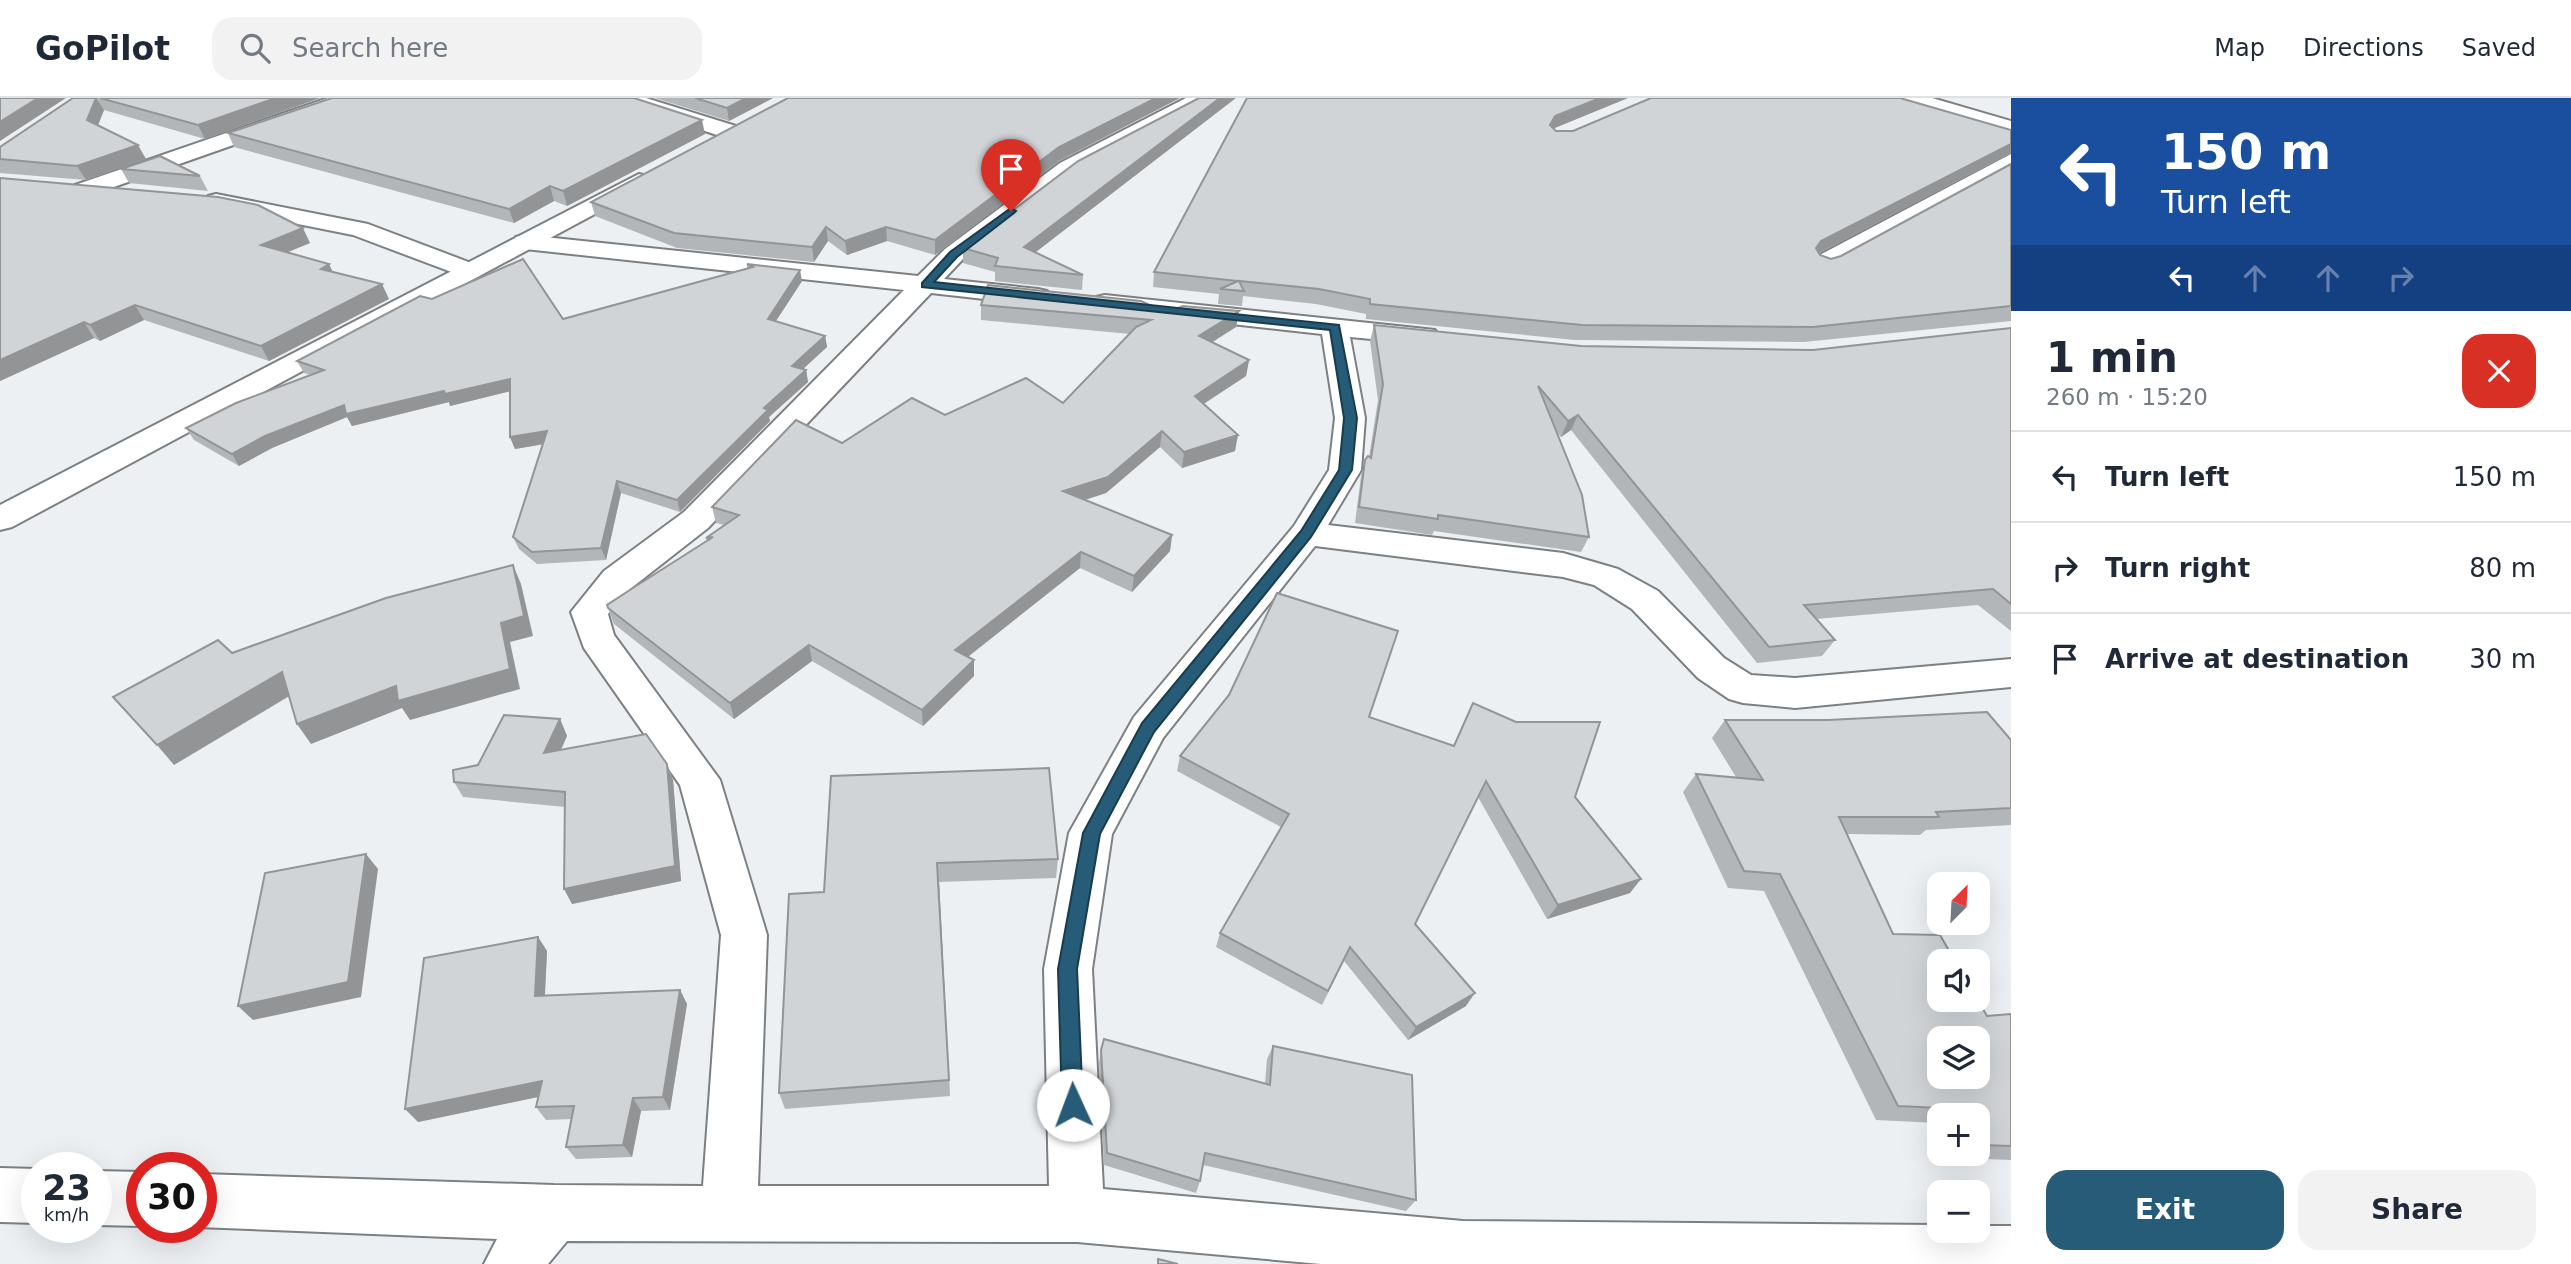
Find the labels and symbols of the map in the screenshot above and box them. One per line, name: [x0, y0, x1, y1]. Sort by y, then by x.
pin: [981, 139, 1041, 211]
north arrow: [1927, 872, 1990, 934]
position arrow: [1036, 1068, 1110, 1142]
speed limit sign: 30: [126, 1152, 217, 1243]

